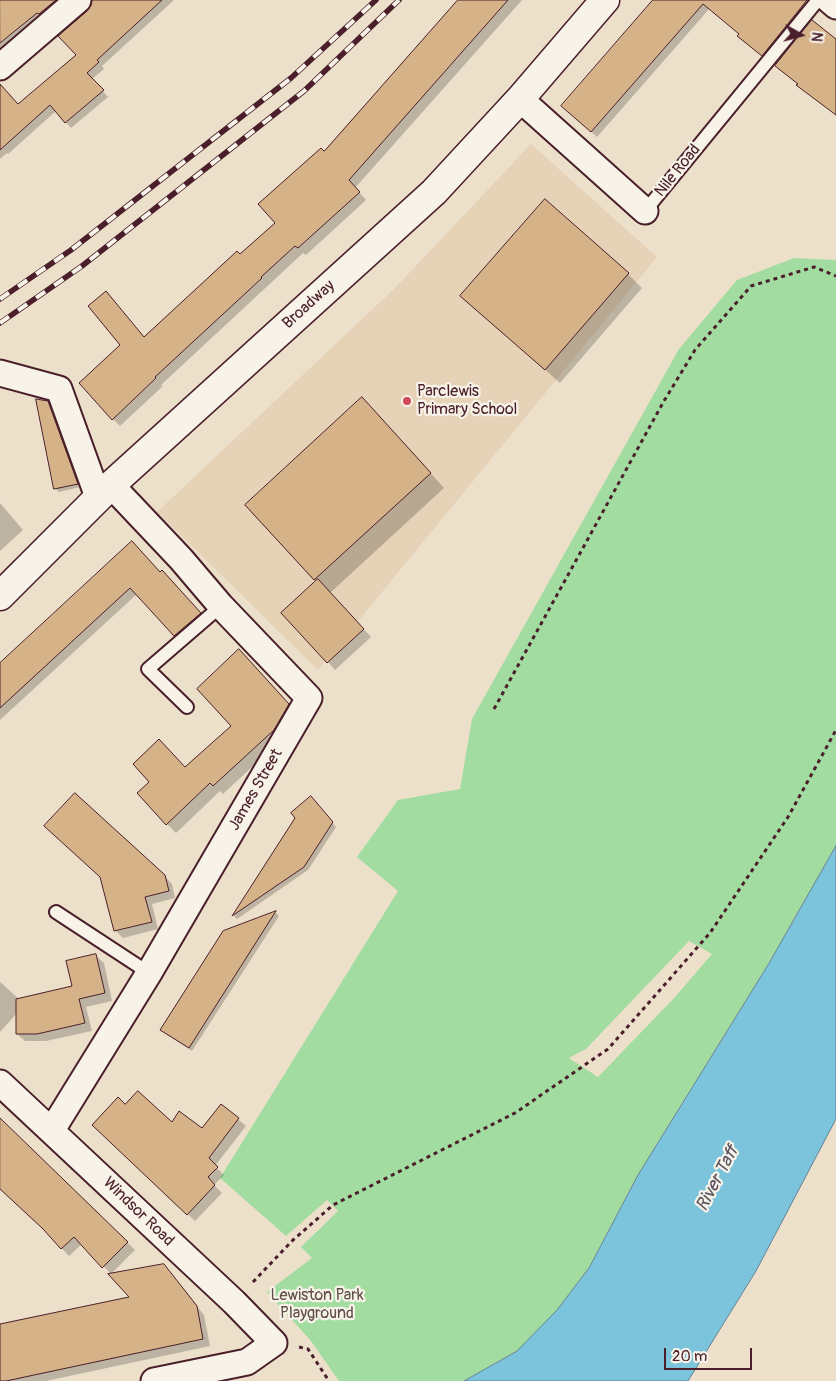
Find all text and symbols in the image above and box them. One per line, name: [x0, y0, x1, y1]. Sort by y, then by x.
north arrow: [776, 10, 826, 60]
text: N: [807, 31, 825, 43]
street label: Nile Road: [651, 141, 705, 201]
street label: Broadway: [279, 277, 339, 333]
place label: Parclewis Primary School: [417, 382, 517, 420]
marker: Parclewis Primary School: [401, 395, 413, 407]
street label: James Street: [225, 746, 287, 834]
water label: River Taff: [692, 1143, 744, 1215]
street label: Windsor Road: [98, 1173, 178, 1251]
park label: Lewiston Park Playground: [270, 1286, 364, 1324]
scale bar: [666, 1338, 754, 1370]
text: 20 m: [672, 1347, 707, 1366]

